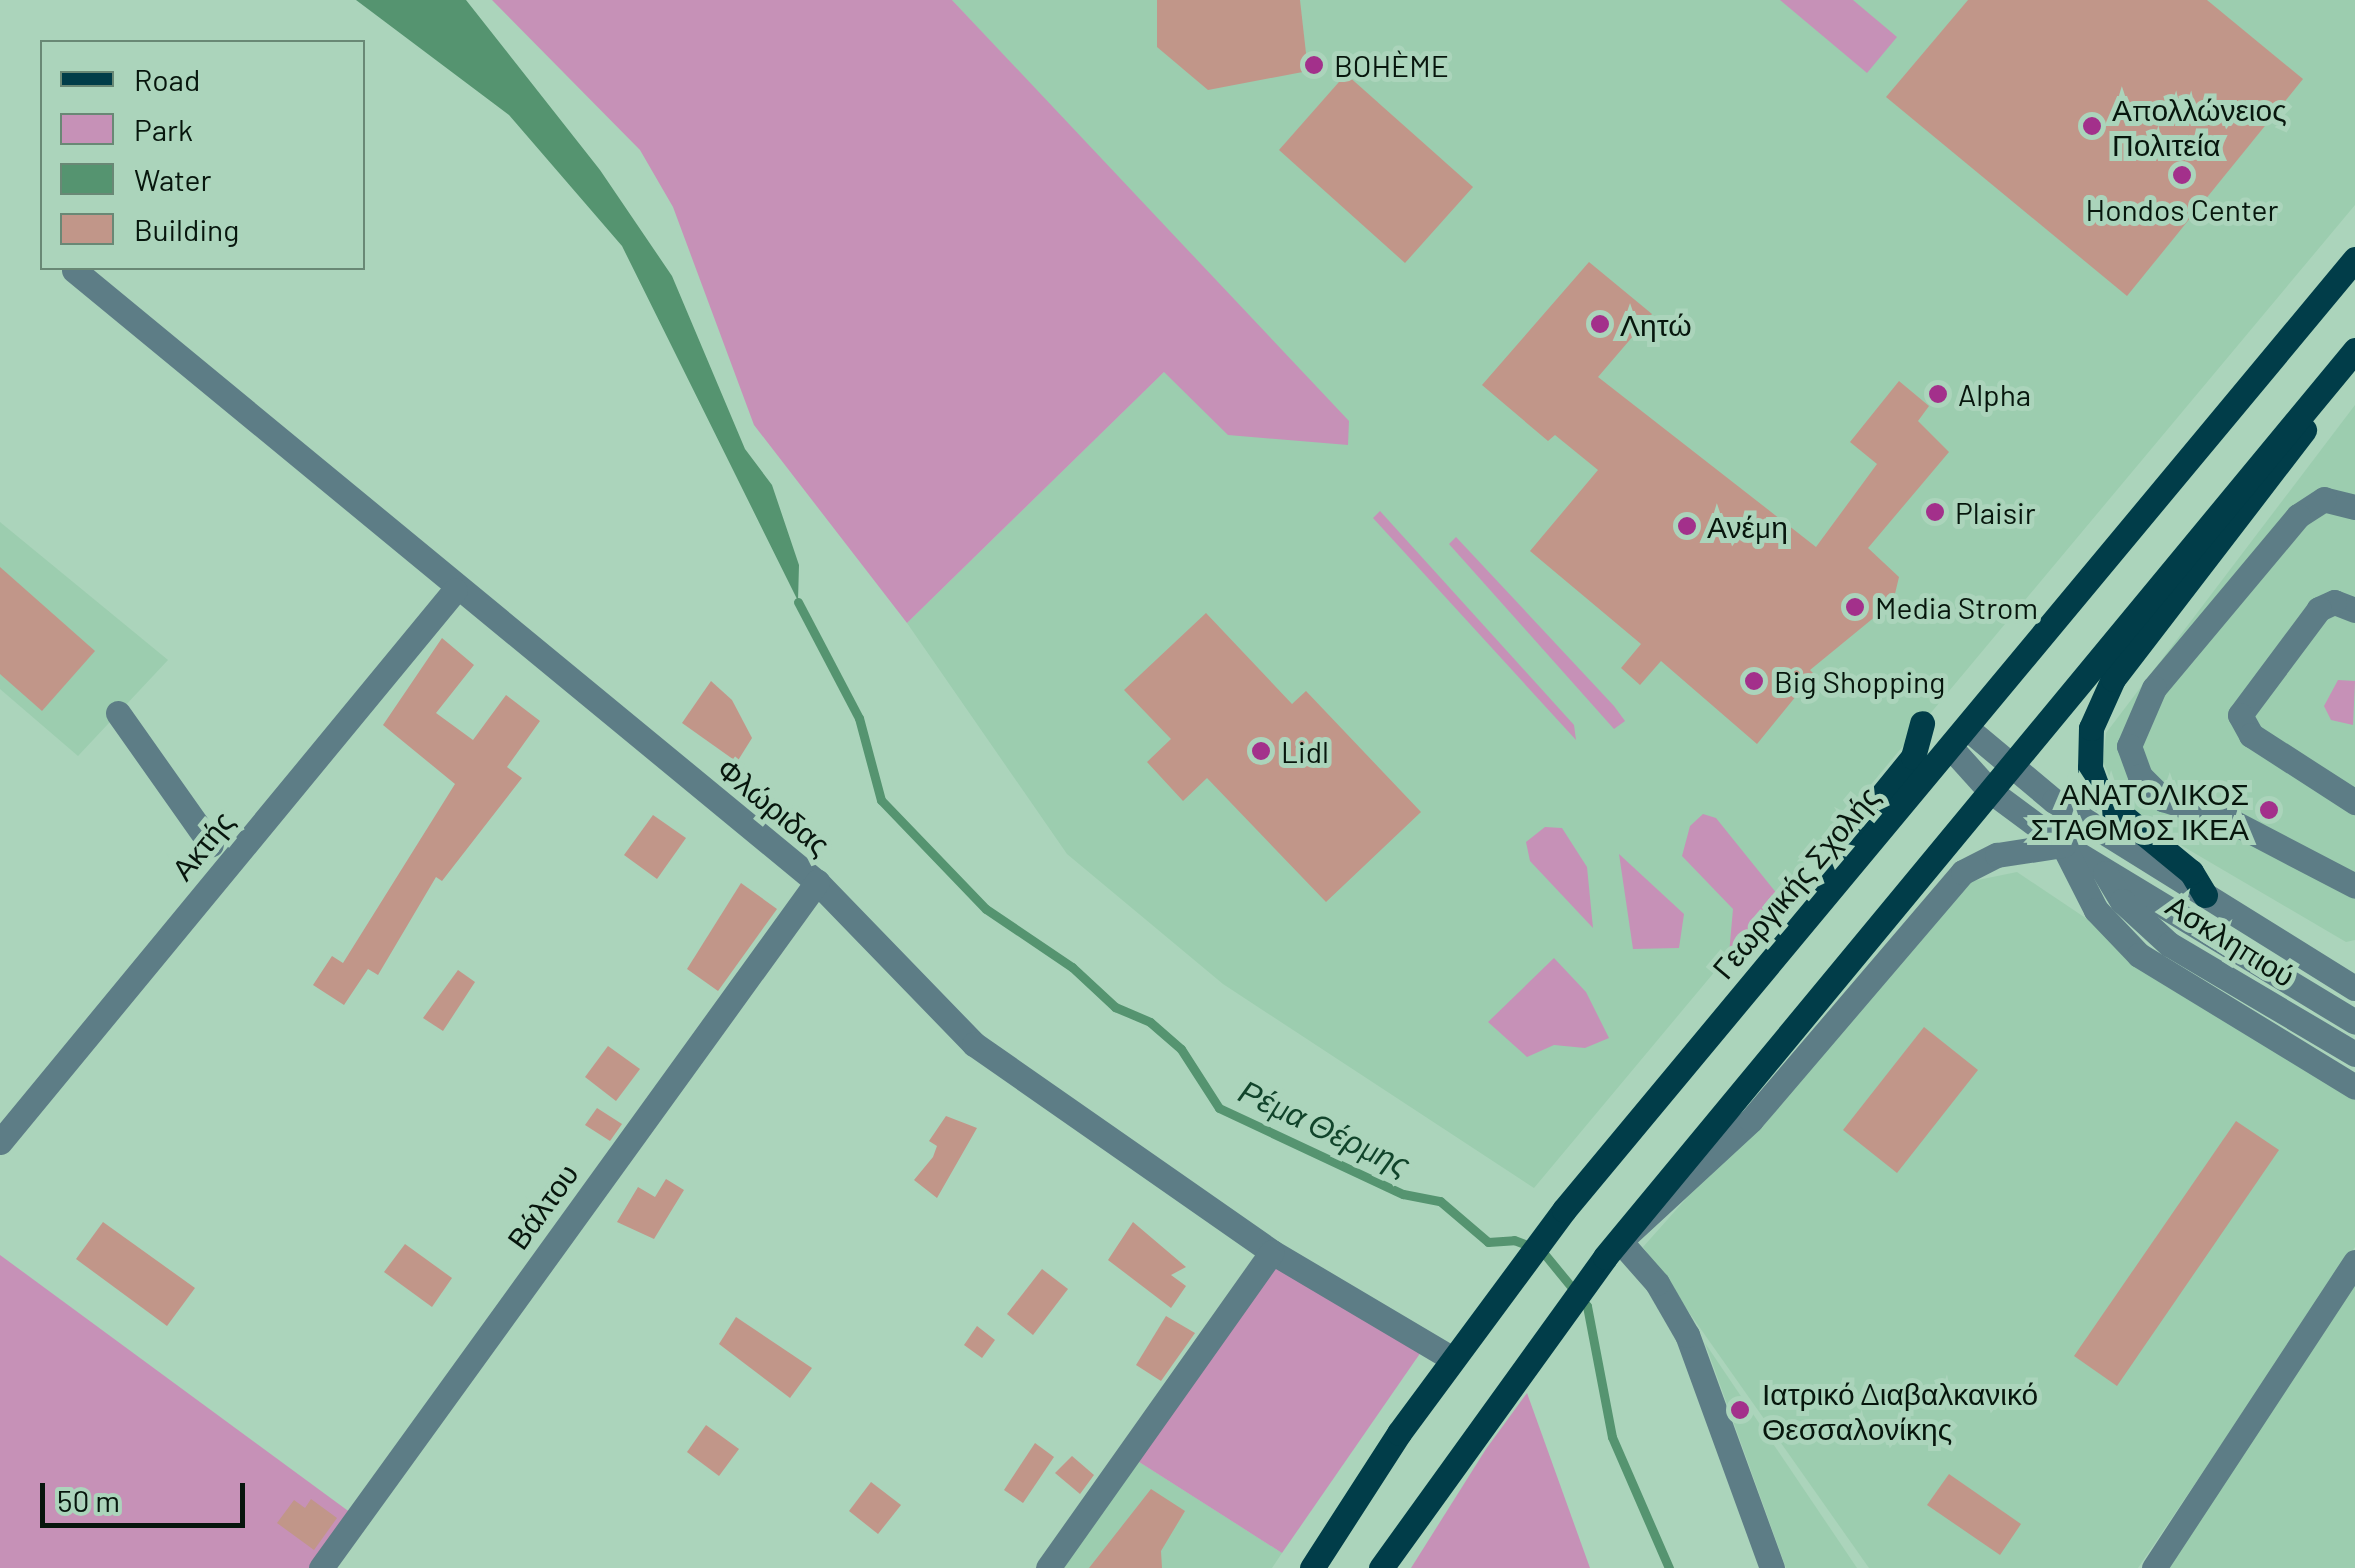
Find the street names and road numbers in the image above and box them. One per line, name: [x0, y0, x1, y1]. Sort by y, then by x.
street label: Φλώριδας: [711, 750, 837, 862]
street label: Γεωργικής Σχολής: [1704, 779, 1886, 985]
street label: Ακτής: [163, 803, 241, 887]
street label: Ασκληπιού: [2160, 886, 2302, 994]
street label: Βάλτου: [499, 1156, 585, 1256]

